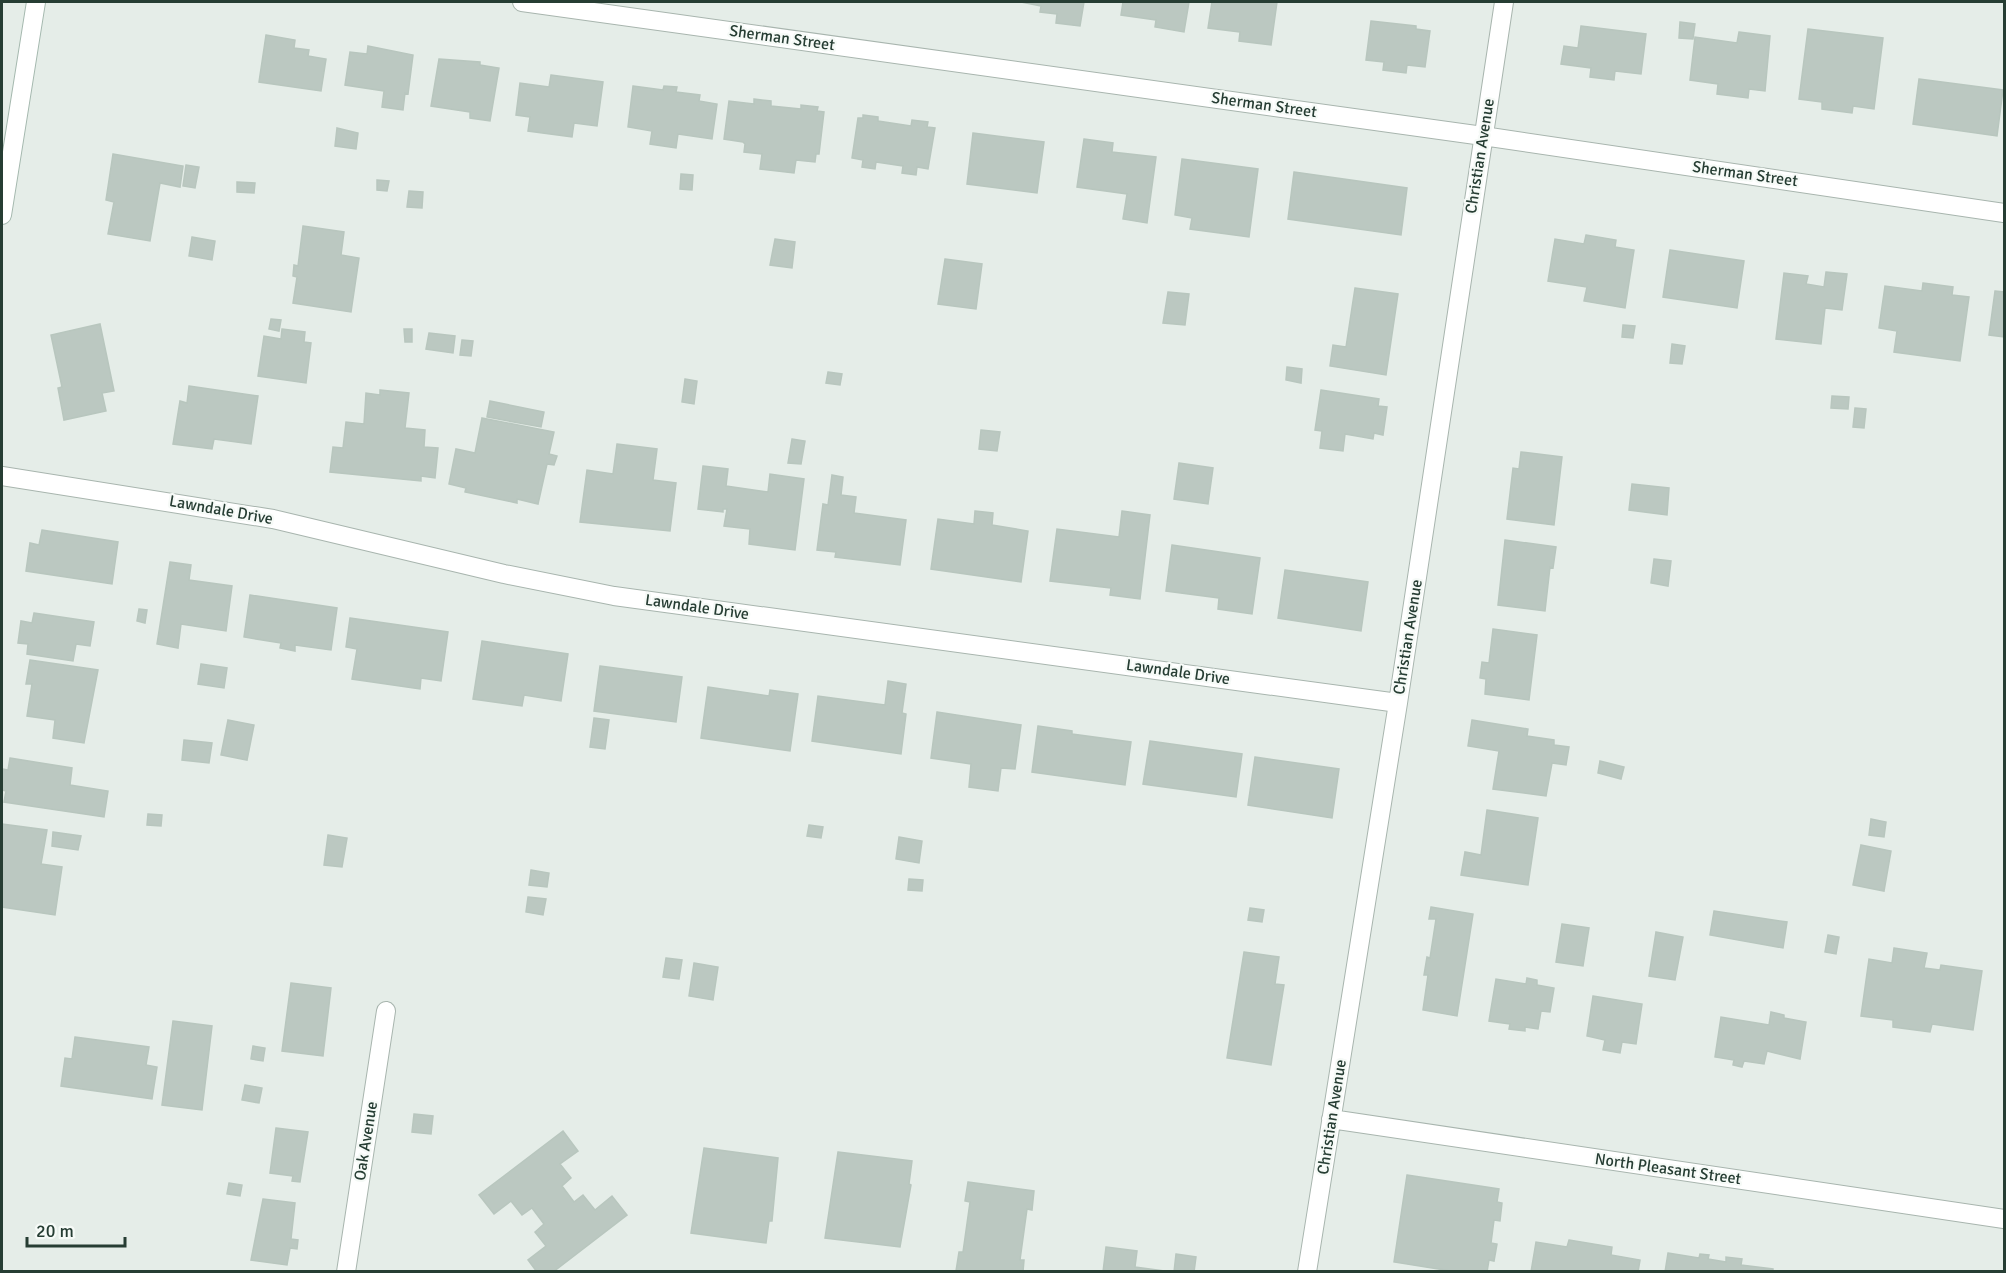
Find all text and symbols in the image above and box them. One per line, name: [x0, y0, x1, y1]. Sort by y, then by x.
street label: Sherman Street: [728, 21, 836, 55]
street label: Sherman Street: [1210, 88, 1318, 122]
street label: Christian Avenue: [1461, 97, 1499, 215]
street label: Sherman Street: [1691, 157, 1799, 191]
street label: Lawndale Drive: [168, 491, 274, 529]
street label: Christian Avenue: [1389, 578, 1427, 696]
street label: Lawndale Drive: [644, 590, 750, 624]
street label: Lawndale Drive: [1125, 655, 1231, 689]
street label: Christian Avenue: [1313, 1058, 1351, 1176]
street label: Oak Avenue: [350, 1100, 382, 1182]
street label: North Pleasant Street: [1594, 1149, 1743, 1189]
scale bar: [27, 1210, 124, 1248]
text: 20 m: [36, 1220, 74, 1242]

